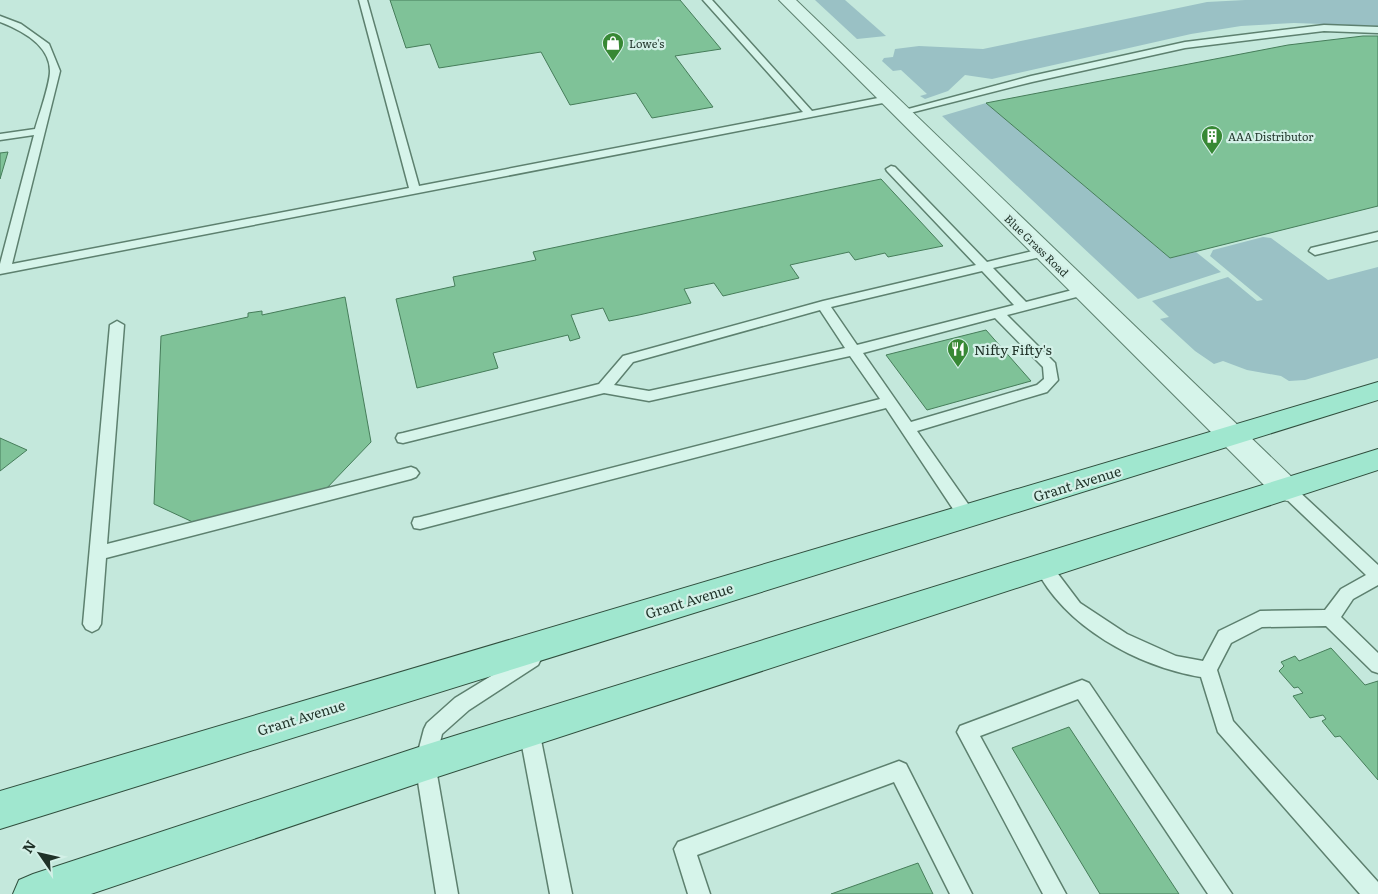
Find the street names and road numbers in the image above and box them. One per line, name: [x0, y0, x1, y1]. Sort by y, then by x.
street label: Blue Grass Road: [1001, 210, 1073, 280]
street label: Grant Avenue: [1031, 460, 1123, 506]
street label: Grant Avenue: [643, 577, 735, 623]
street label: Grant Avenue: [255, 694, 347, 740]

